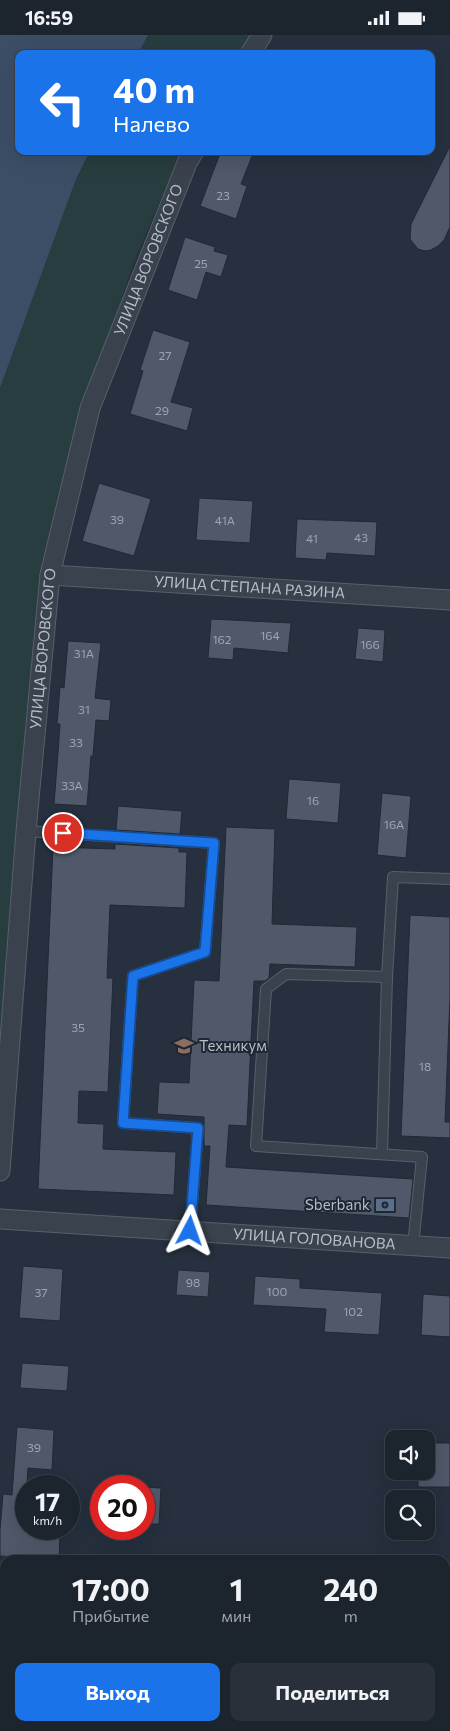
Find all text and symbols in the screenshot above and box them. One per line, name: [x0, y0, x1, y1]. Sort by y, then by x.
text: 16:59: [25, 6, 73, 29]
text: 40 m: [113, 67, 195, 110]
icon: left: [30, 70, 95, 135]
text: Налево: [113, 110, 190, 137]
street label: УЛИЦА ВОРОВСКОГО: [110, 181, 186, 338]
house number: 23: [216, 188, 230, 202]
house number: 25: [194, 256, 208, 270]
house number: 27: [159, 348, 171, 362]
house number: 29: [155, 403, 169, 417]
house number: 39: [110, 512, 124, 526]
house number: 41А: [215, 513, 235, 527]
house number: 43: [354, 530, 368, 544]
house number: 41: [306, 531, 318, 545]
street label: УЛИЦА ВОРОВСКОГО: [26, 566, 59, 730]
street label: УЛИЦА СТЕПАНА РАЗИНА: [154, 572, 346, 601]
house number: 164: [260, 628, 280, 642]
house number: 162: [212, 632, 232, 646]
house number: 166: [360, 637, 380, 651]
house number: 31А: [74, 646, 94, 660]
house number: 31: [78, 702, 90, 716]
house number: 33: [69, 735, 83, 749]
house number: 33А: [61, 778, 83, 792]
house number: 16: [307, 793, 319, 807]
pin: [42, 812, 84, 854]
house number: 16А: [384, 817, 404, 831]
icon: arrive: [49, 819, 77, 847]
house number: 35: [71, 1020, 85, 1034]
school or university icon: Техникум: [173, 1035, 195, 1057]
place label: Техникум: [199, 1036, 267, 1054]
house number: 18: [419, 1059, 431, 1073]
bank icon: Sberbank: [374, 1194, 396, 1216]
place label: Sberbank: [305, 1195, 370, 1213]
position arrow: [163, 1204, 215, 1256]
street label: УЛИЦА ГОЛОВАНОВА: [232, 1224, 396, 1252]
house number: 98: [186, 1275, 200, 1289]
house number: 100: [267, 1284, 288, 1298]
house number: 37: [34, 1285, 48, 1299]
house number: 102: [343, 1304, 363, 1318]
map controls: [385, 1430, 435, 1540]
button: sound: [385, 1430, 435, 1480]
house number: 39: [27, 1440, 41, 1454]
speed limit sign: 20: [90, 1475, 155, 1540]
text: 17: [35, 1486, 60, 1516]
button: search: [385, 1490, 435, 1540]
text: km/h: [33, 1513, 62, 1527]
text: 17:00: [72, 1570, 150, 1607]
text: 1: [230, 1570, 243, 1607]
text: 240: [323, 1570, 378, 1607]
text: Прибытие: [72, 1606, 149, 1625]
text: мин: [222, 1606, 251, 1625]
text: m: [344, 1606, 358, 1625]
button: Выход: [15, 1663, 220, 1721]
button: Поделиться: [230, 1663, 435, 1721]

